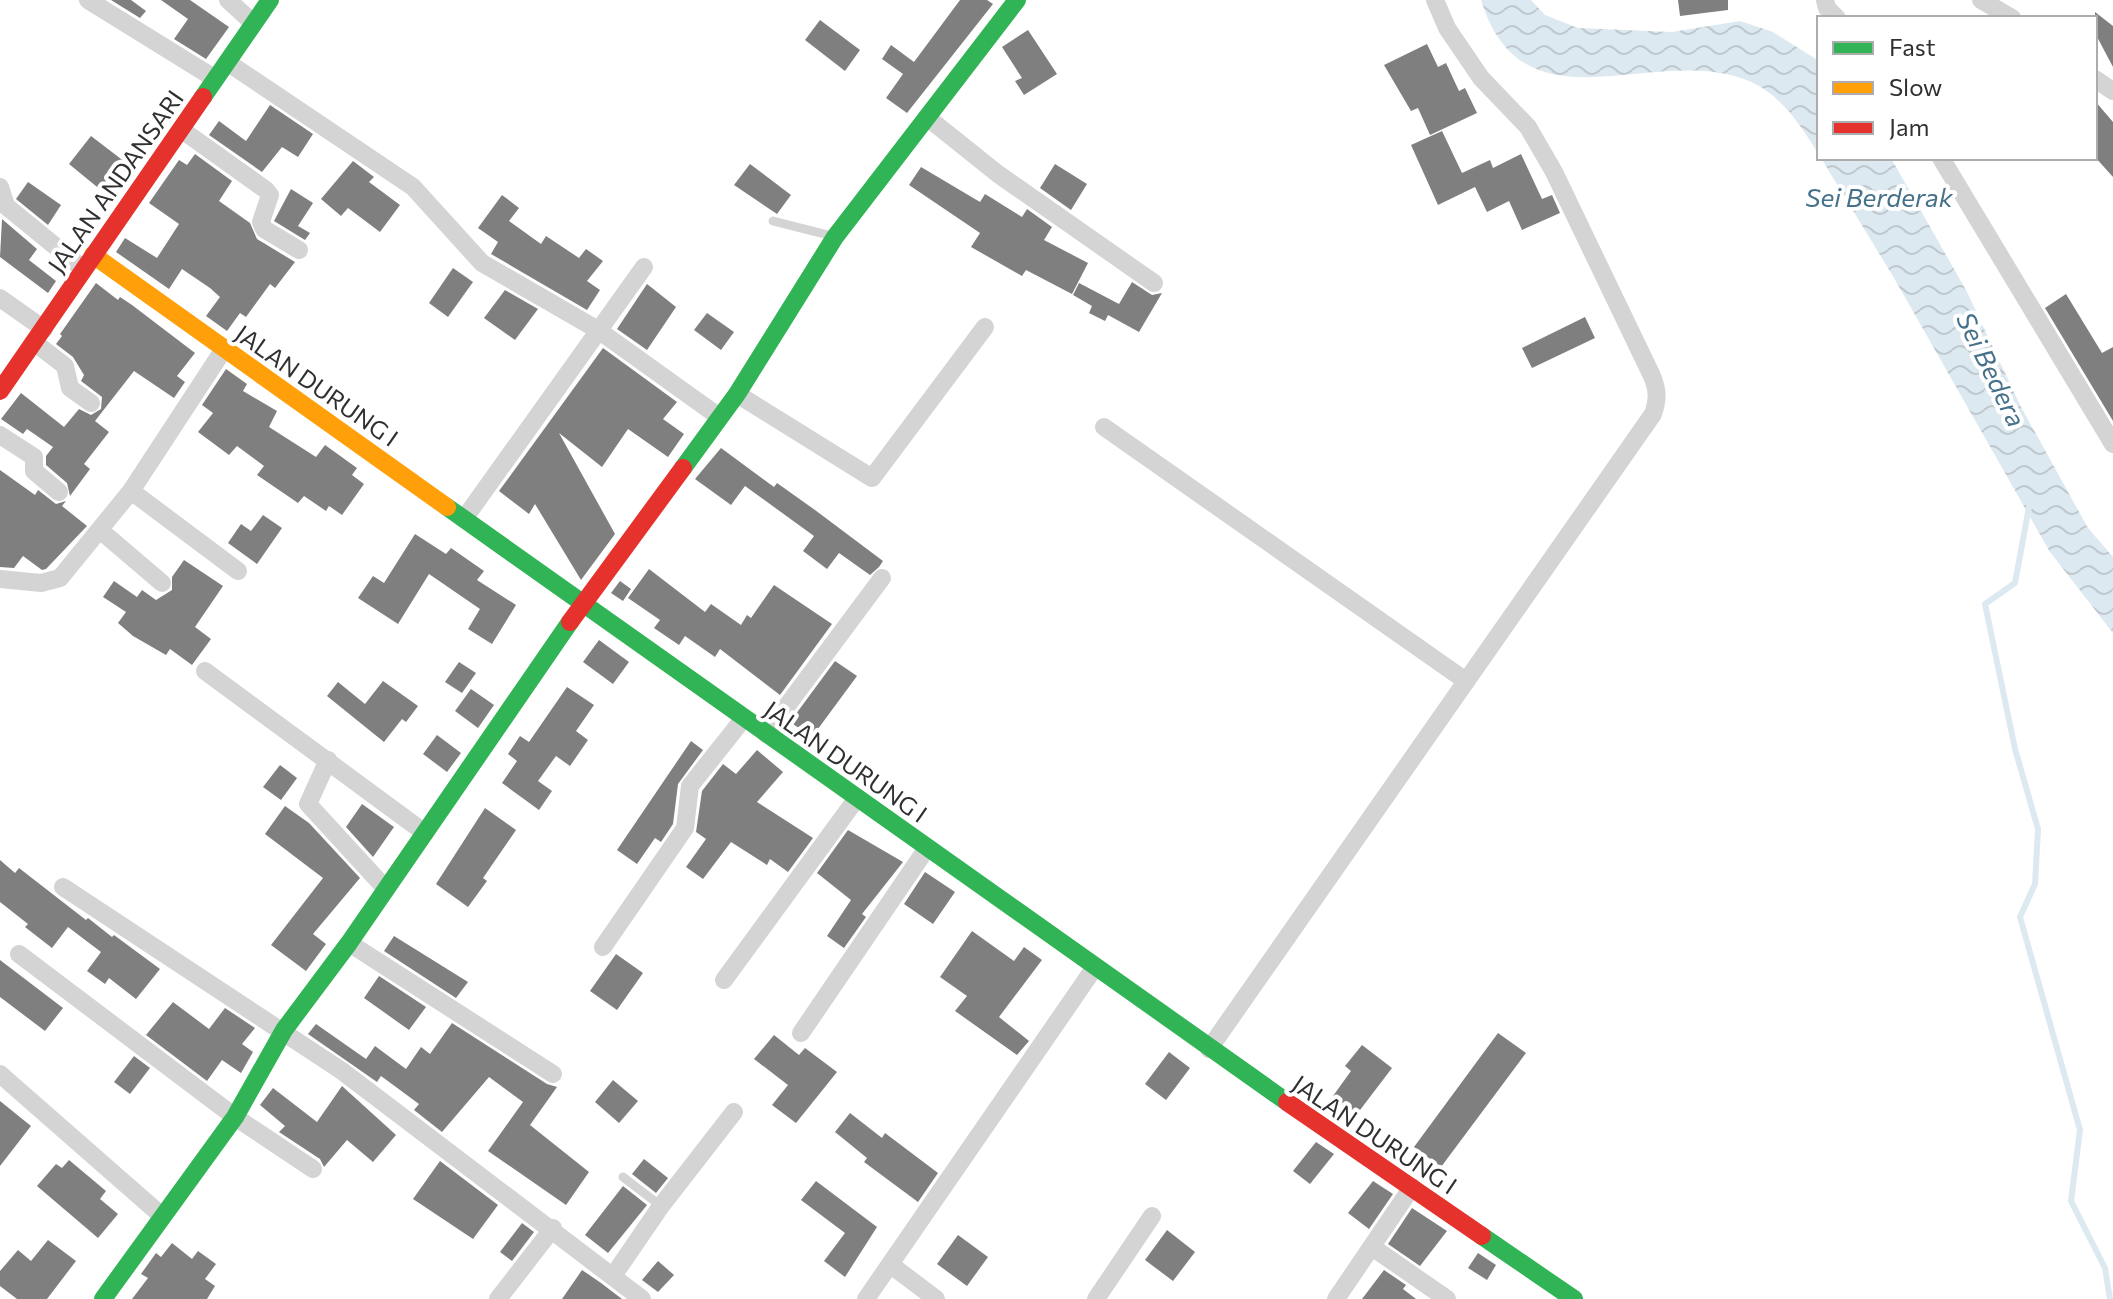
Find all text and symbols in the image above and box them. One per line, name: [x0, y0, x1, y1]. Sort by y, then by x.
legend: [1817, 16, 2097, 160]
text: Fast: [1889, 32, 1936, 61]
text: Slow: [1889, 72, 1942, 101]
street label: JALAN ANDANSARI: [41, 84, 189, 278]
text: Jam: [1889, 112, 1929, 141]
water label: Sei Berderak: [1805, 181, 1954, 212]
water label: Sei Bedera: [1951, 307, 2033, 431]
street label: JALAN DURUNG I: [230, 318, 404, 452]
street label: JALAN DURUNG I: [759, 694, 933, 828]
street label: JALAN DURUNG I: [1287, 1068, 1463, 1200]

